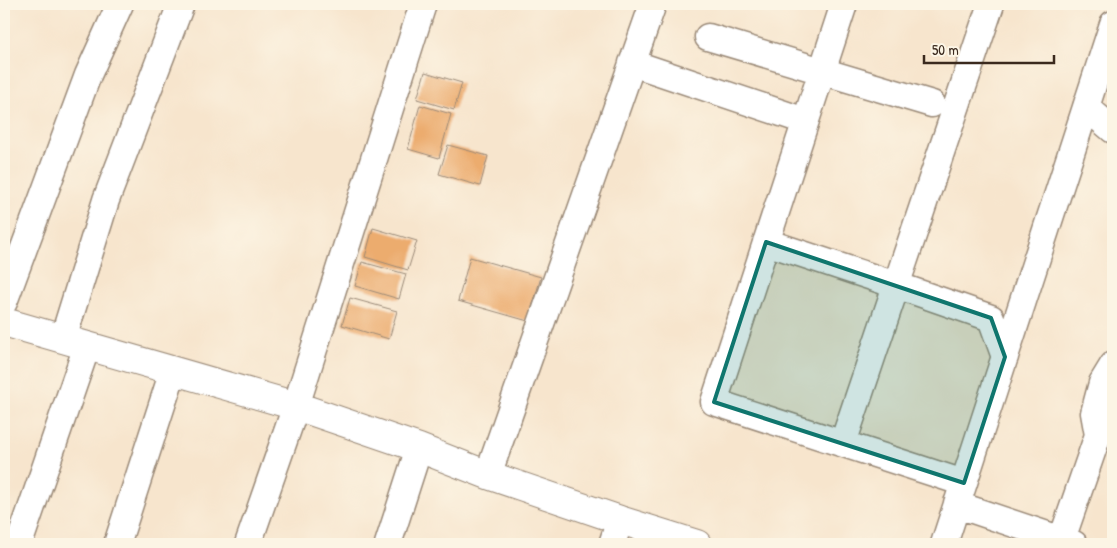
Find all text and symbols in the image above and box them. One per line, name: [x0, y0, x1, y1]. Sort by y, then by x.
scale bar: [924, 32, 1054, 64]
text: 50 m: [932, 39, 959, 60]

